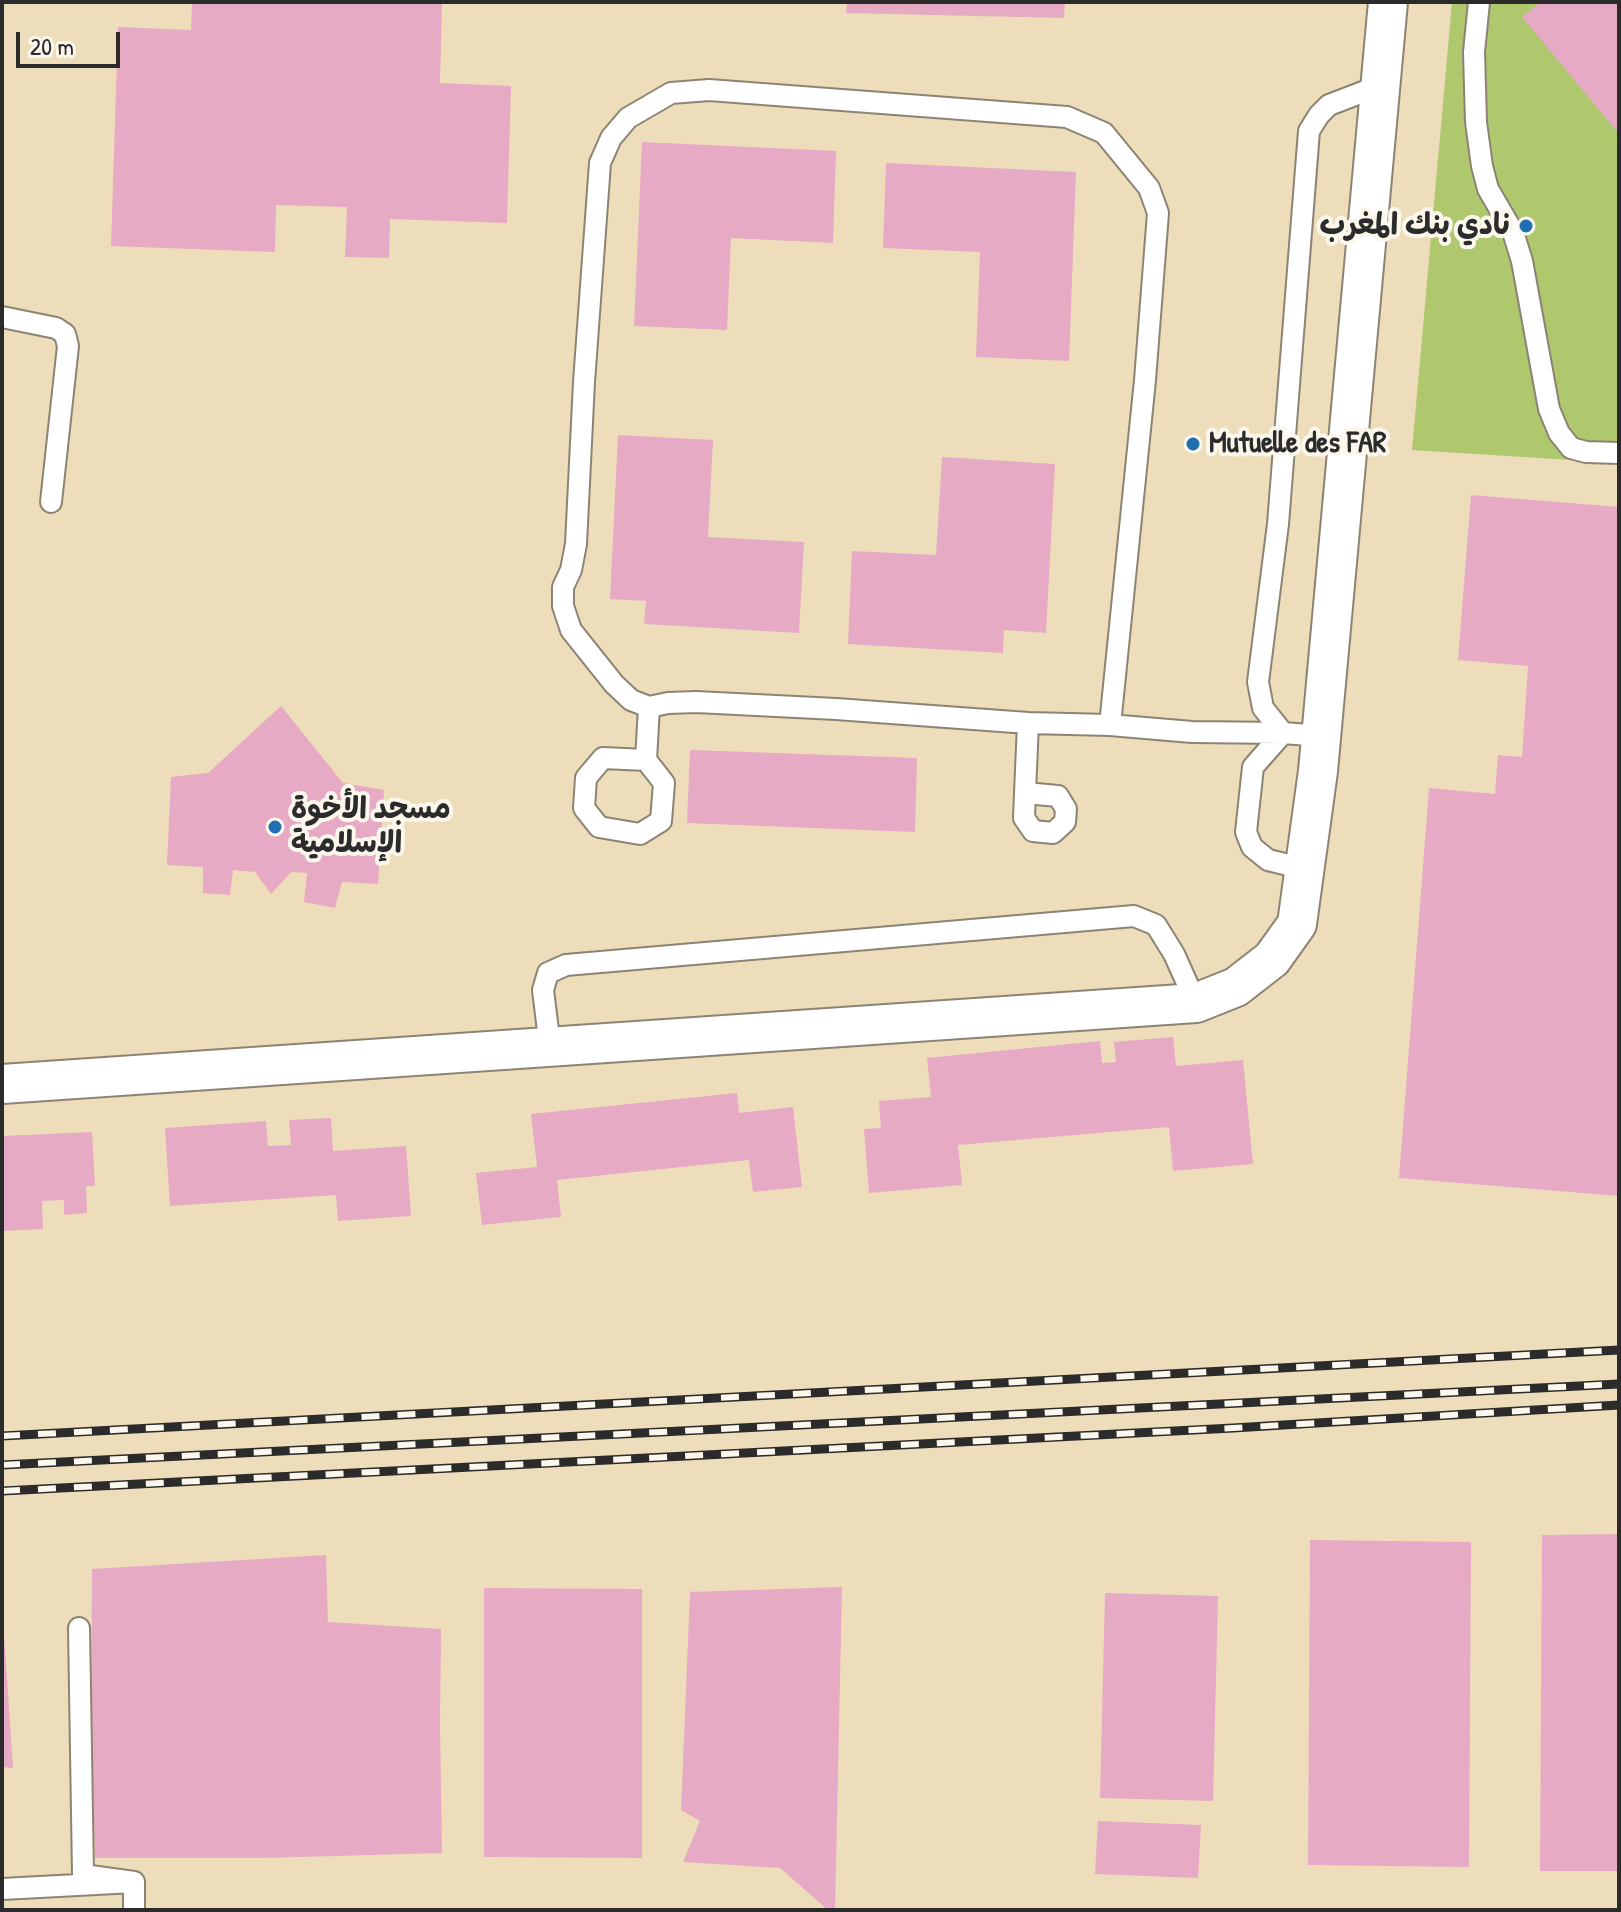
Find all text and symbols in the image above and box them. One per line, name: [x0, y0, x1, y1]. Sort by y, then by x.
scale bar: [20, 16, 124, 66]
text: 20 m: [30, 30, 74, 62]
place label: نادي بنك المغرب: [1320, 208, 1510, 244]
marker: نادي بنك المغرب: [1517, 217, 1535, 235]
place label: Mutuelle des FAR: [1209, 426, 1386, 462]
marker: Mutuelle des FAR: [1184, 435, 1202, 453]
place label: مسجد الأخوة الإسلامية: [291, 792, 451, 862]
marker: مسجد الأخوة الإسلامية: [266, 818, 284, 836]

